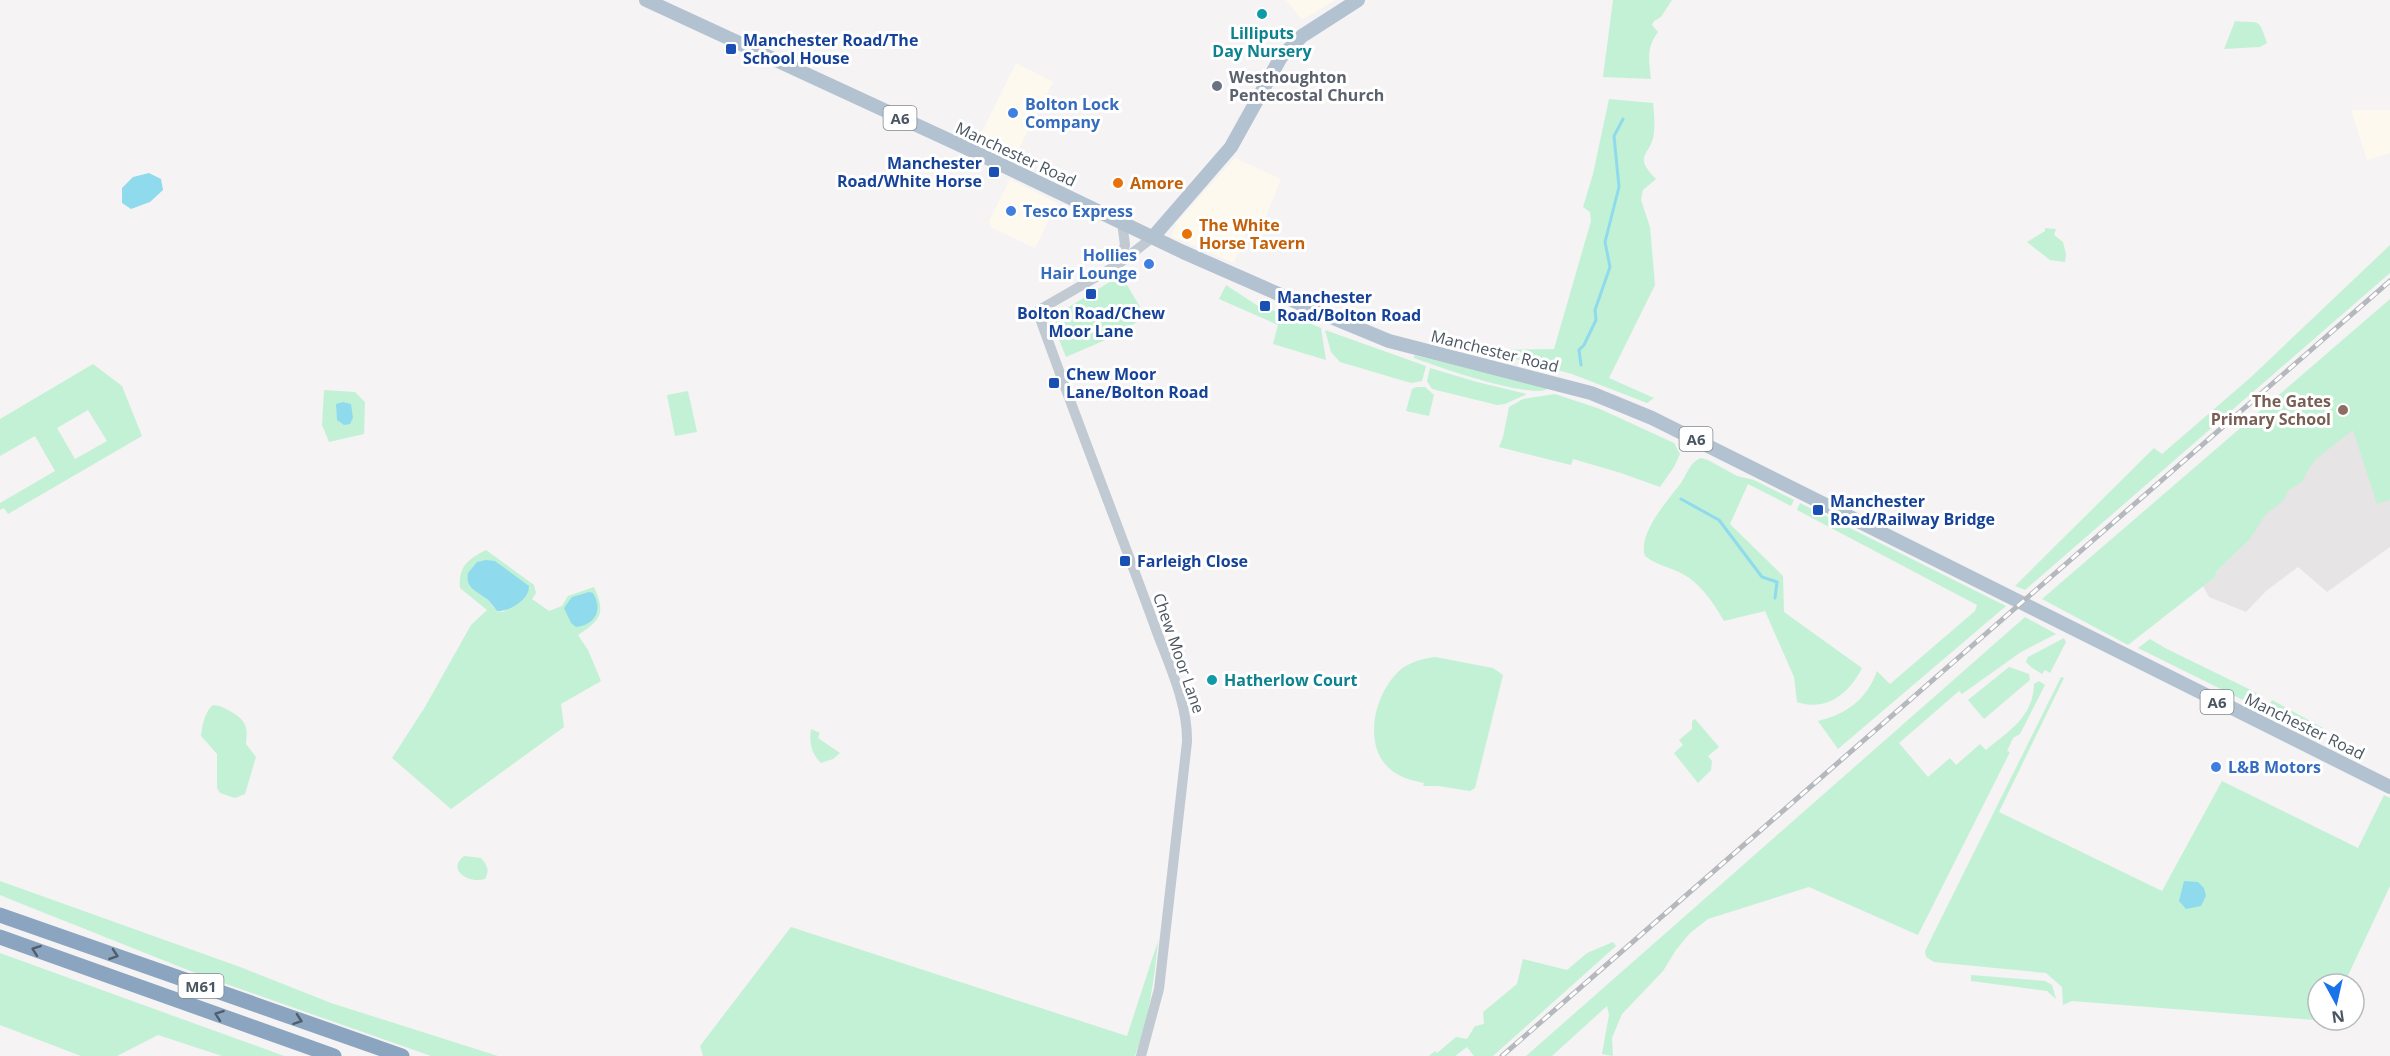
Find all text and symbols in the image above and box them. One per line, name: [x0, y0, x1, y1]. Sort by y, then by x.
marker: Lilliputs Day Nursery: [1255, 7, 1269, 21]
place label: Lilliputs Day Nursery: [1212, 22, 1313, 62]
place label: Manchester Road/The School House: [743, 29, 918, 69]
marker: Manchester Road/The School House: [724, 42, 738, 56]
place label: Westhoughton Pentecostal Church: [1229, 66, 1384, 106]
marker: Westhoughton Pentecostal Church: [1210, 79, 1224, 93]
place label: Bolton Lock Company: [1025, 93, 1119, 133]
road number: A6: [884, 106, 916, 130]
marker: Bolton Lock Company: [1006, 106, 1020, 120]
street label: Manchester Road: [952, 116, 1080, 192]
place label: Manchester Road/White Horse: [837, 152, 982, 192]
marker: Manchester Road/White Horse: [987, 165, 1001, 179]
place label: Amore: [1130, 172, 1183, 194]
marker: Amore: [1111, 176, 1125, 190]
place label: Tesco Express: [1023, 200, 1133, 222]
marker: Tesco Express: [1004, 204, 1018, 218]
place label: The White Horse Tavern: [1199, 214, 1305, 254]
marker: The White Horse Tavern: [1180, 227, 1194, 241]
place label: Hollies Hair Lounge: [1040, 244, 1137, 284]
marker: Hollies Hair Lounge: [1142, 257, 1156, 271]
place label: Manchester Road/Bolton Road: [1277, 286, 1421, 326]
marker: Bolton Road/Chew Moor Lane: [1084, 287, 1098, 301]
marker: Manchester Road/Bolton Road: [1258, 299, 1272, 313]
place label: Bolton Road/Chew Moor Lane: [1017, 302, 1165, 342]
street label: Manchester Road: [1429, 325, 1561, 377]
place label: Chew Moor Lane/Bolton Road: [1066, 363, 1209, 403]
marker: Chew Moor Lane/Bolton Road: [1047, 376, 1061, 390]
place label: The Gates Primary School: [2211, 390, 2331, 430]
marker: The Gates Primary School: [2336, 403, 2350, 417]
road number: A6: [1680, 427, 1712, 451]
place label: Manchester Road/Railway Bridge: [1830, 490, 1995, 530]
marker: Manchester Road/Railway Bridge: [1811, 503, 1825, 517]
place label: Farleigh Close: [1137, 550, 1248, 572]
marker: Farleigh Close: [1118, 554, 1132, 568]
street label: Chew Moor Lane: [1148, 590, 1210, 716]
place label: Hatherlow Court: [1224, 669, 1358, 691]
marker: Hatherlow Court: [1205, 673, 1219, 687]
street label: Manchester Road: [2241, 687, 2369, 765]
road number: A6: [2200, 690, 2234, 714]
place label: L&B Motors: [2228, 756, 2321, 778]
marker: L&B Motors: [2209, 760, 2223, 774]
one-way arrow: [31, 945, 42, 957]
one-way arrow: [108, 948, 119, 961]
north arrow: [2306, 972, 2366, 1032]
road number: M61: [178, 974, 224, 998]
text: N: [2330, 1005, 2346, 1029]
one-way arrow: [214, 1010, 225, 1023]
one-way arrow: [293, 1012, 303, 1025]

